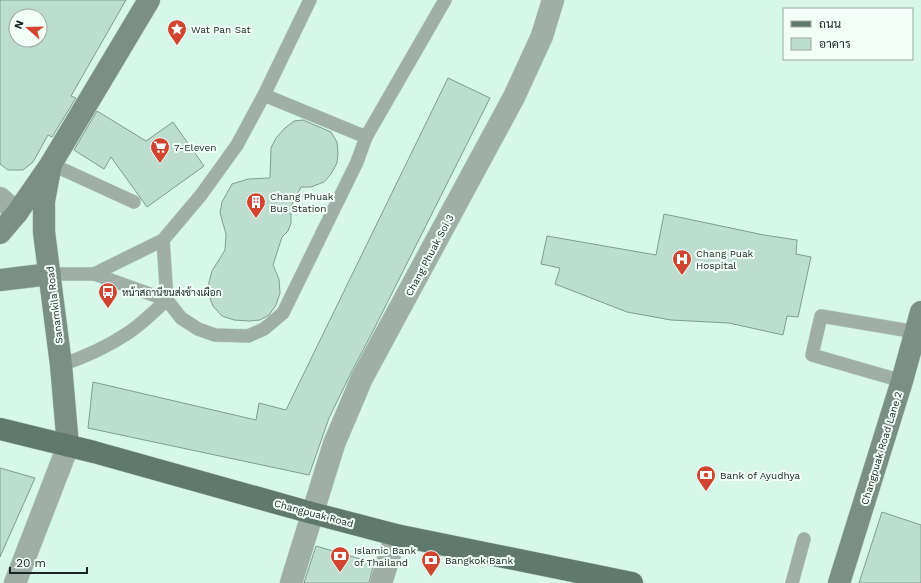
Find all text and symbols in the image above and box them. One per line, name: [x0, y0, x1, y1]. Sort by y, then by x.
north arrow: [8, 8, 48, 48]
legend: [783, 8, 913, 60]
text: ถนน: [819, 17, 842, 31]
place icon: Wat Pan Sat: [166, 18, 188, 46]
text: N: [12, 19, 27, 31]
place label: Wat Pan Sat: [191, 24, 251, 35]
text: อาคาร: [819, 37, 851, 51]
supermarket icon: 7-Eleven: [149, 136, 171, 164]
place label: 7-Eleven: [174, 142, 216, 153]
building icon: Chang Phuak Bus Station: [245, 191, 267, 219]
place label: Chang Phuak Bus Station: [270, 191, 334, 214]
street label: Chang Phuak Soi 3: [403, 212, 456, 298]
hospital icon: Chang Puak Hospital: [671, 248, 693, 276]
place label: Chang Puak Hospital: [696, 248, 754, 271]
street label: Sanamkila Road: [44, 266, 65, 344]
bus stop icon: หน้าสถานีขนส่งช้างเผือก: [97, 281, 119, 309]
place label: หน้าสถานีขนส่งช้างเผือก: [122, 286, 222, 298]
street label: Changpuak Road Lane 2: [859, 390, 904, 506]
bank icon: Bank of Ayudhya: [695, 464, 717, 492]
place label: Bank of Ayudhya: [720, 470, 800, 481]
street label: Changpuak Road: [273, 498, 355, 529]
bank icon: Islamic Bank of Thailand: [329, 545, 351, 573]
place label: Islamic Bank of Thailand: [354, 545, 416, 568]
scale bar: [10, 549, 87, 575]
bank icon: Bangkok Bank: [420, 549, 442, 577]
place label: Bangkok Bank: [445, 555, 513, 566]
text: 20 m: [16, 556, 46, 570]

